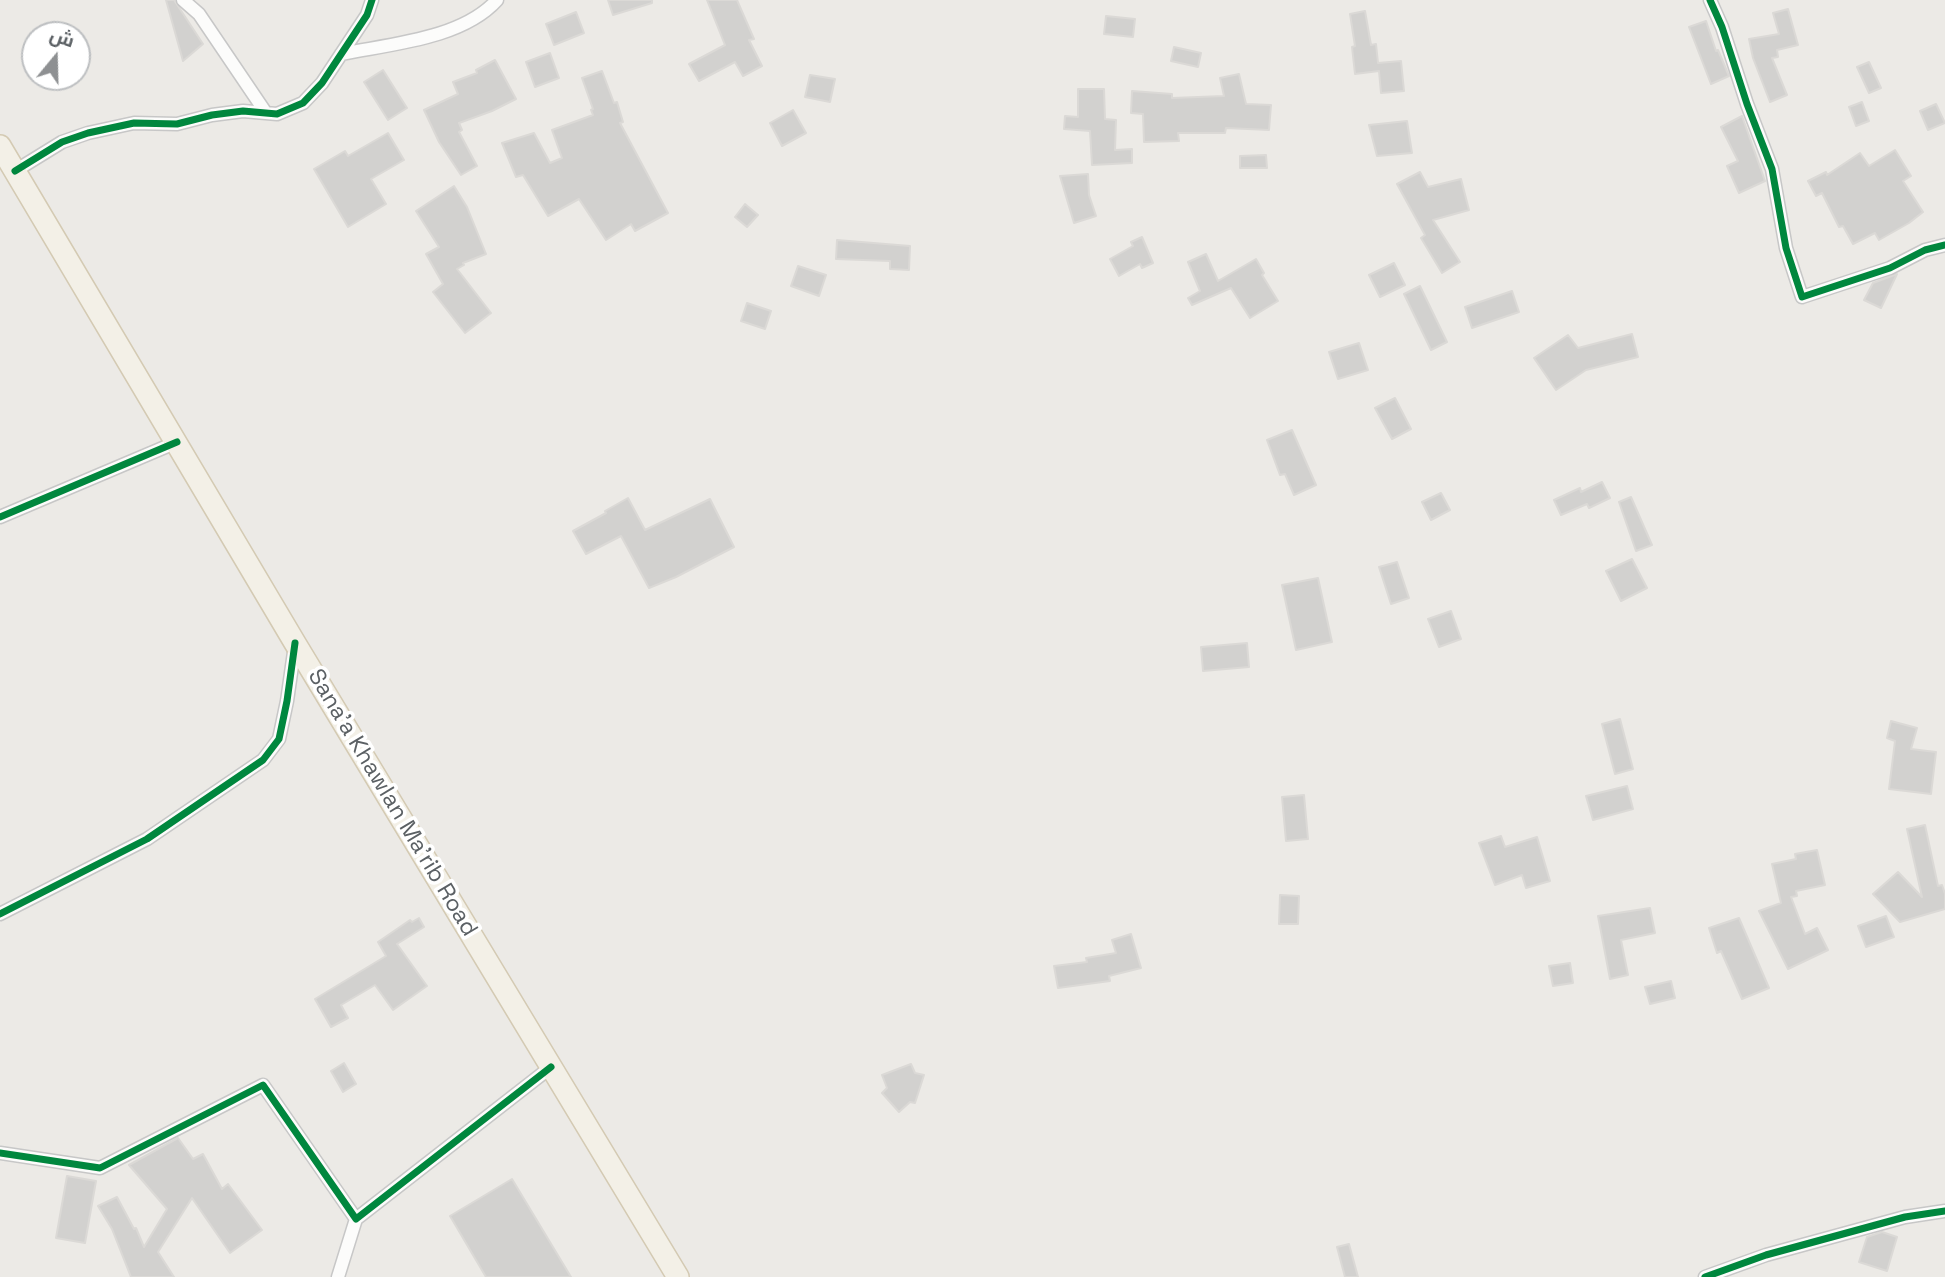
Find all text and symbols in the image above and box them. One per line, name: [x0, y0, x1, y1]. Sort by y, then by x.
north arrow: [21, 21, 91, 91]
text: ش: [47, 22, 78, 53]
street label: Sana'a Khawlan Ma'rib Road: [301, 664, 483, 942]

